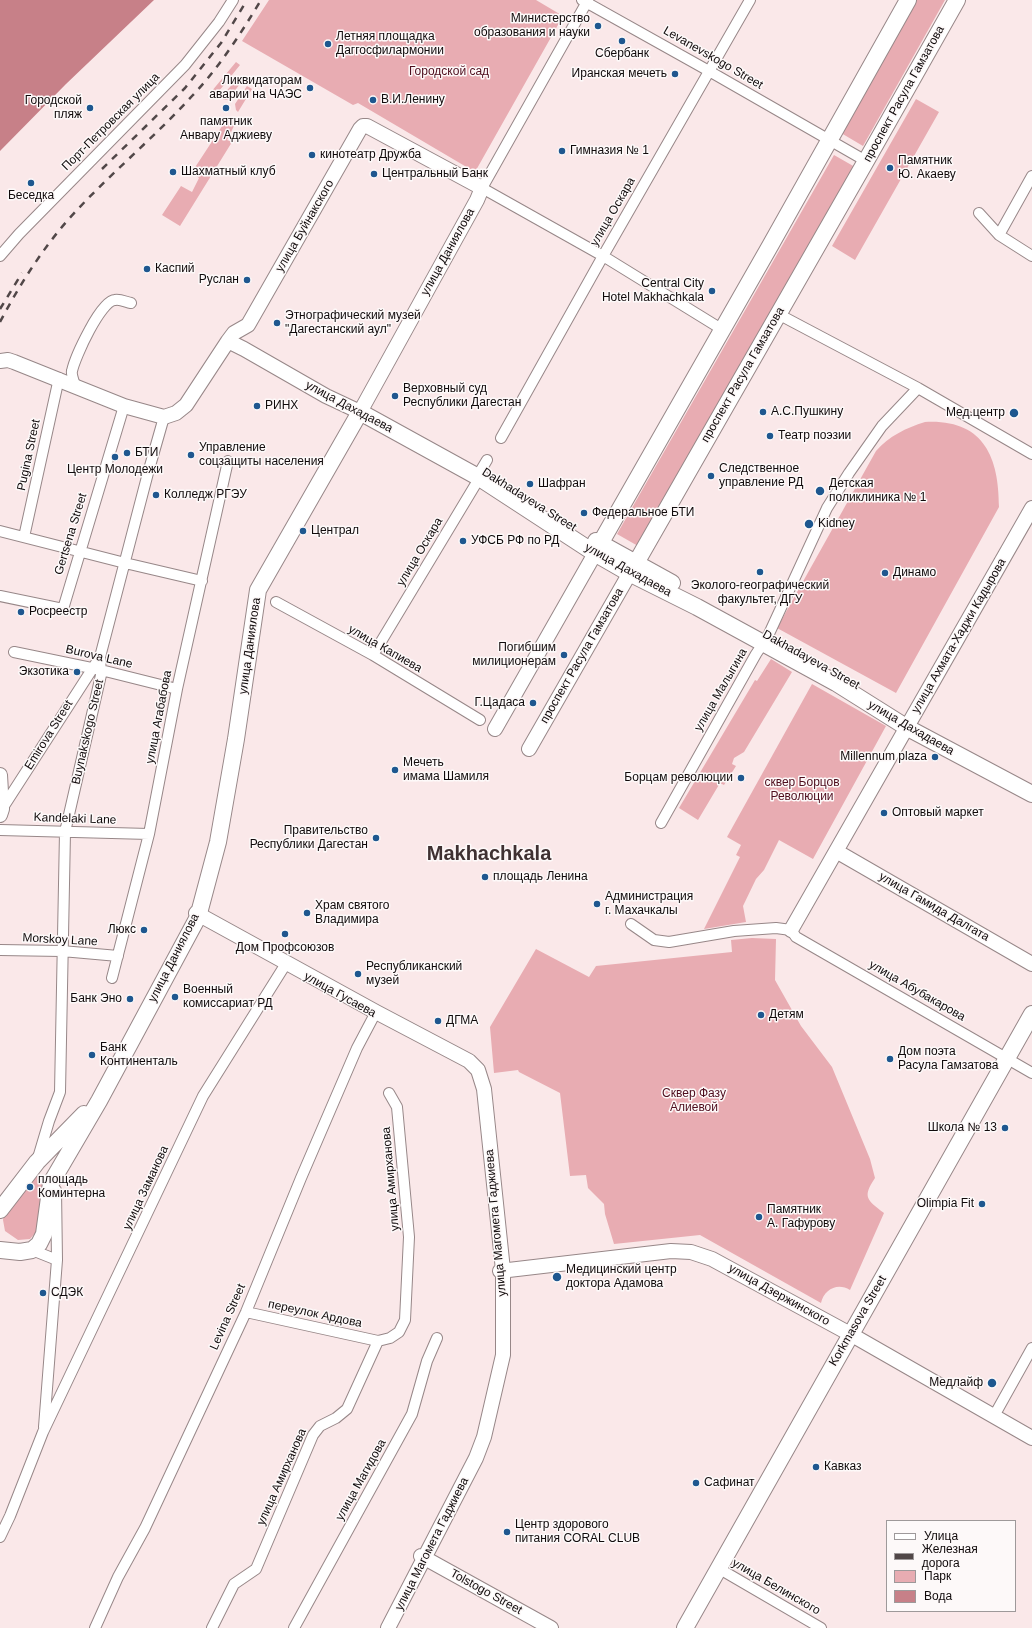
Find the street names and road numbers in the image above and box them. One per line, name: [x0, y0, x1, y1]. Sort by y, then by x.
street label: проспект Расула Гамзатова: [860, 23, 948, 165]
street label: Levanevskogo Street: [661, 24, 765, 92]
street label: Порт-Петровская улица: [59, 70, 163, 174]
street label: улица Оскара: [587, 175, 639, 249]
street label: улица Буйнакского: [273, 177, 337, 275]
street label: улица Даниялова: [418, 206, 478, 298]
street label: проспект Расула Гамзатова: [698, 305, 788, 445]
street label: улица Дахадаева: [303, 378, 395, 436]
street label: Pugina Street: [14, 418, 44, 492]
street label: Dakhadayeva Street: [479, 465, 579, 535]
street label: Gertsena Street: [52, 491, 90, 577]
street label: улица Оскара: [394, 515, 446, 589]
street label: улица Дахадаева: [582, 540, 674, 600]
street label: улица Ахмата-Хаджи Кадырова: [909, 556, 1009, 716]
street label: проспект Расула Гамзатова: [537, 586, 627, 726]
street label: улица Даниялова: [236, 597, 264, 695]
street label: улица Капиева: [346, 622, 424, 676]
street label: Dakhadayeva Street: [760, 627, 862, 693]
street label: Burova Lane: [64, 642, 134, 672]
street label: улица Малыгина: [691, 646, 751, 734]
street label: улица Агабабова: [143, 669, 175, 765]
street label: Buynakskogo Street: [69, 678, 107, 786]
street label: Emirova Street: [22, 698, 76, 772]
street label: улица Дахадаева: [865, 698, 957, 758]
street label: Kandelaki Lane: [33, 810, 117, 828]
street label: улица Гамида Далгата: [876, 869, 992, 945]
street label: улица Даниялова: [145, 911, 203, 1005]
street label: Morskoy Lane: [22, 931, 98, 949]
street label: улица Абубакарова: [866, 958, 968, 1024]
street label: улица Гусаева: [301, 969, 379, 1021]
street label: улица Амирханова: [379, 1126, 403, 1232]
street label: улица Заманова: [120, 1144, 172, 1232]
street label: улица Магомета Гаджиева: [482, 1149, 510, 1297]
street label: улица Дзержинского: [726, 1261, 832, 1329]
street label: Korkmasova Street: [826, 1273, 890, 1369]
street label: Levina Street: [207, 1282, 249, 1352]
street label: переулок Ардова: [267, 1297, 363, 1331]
street label: улица Амирханова: [254, 1426, 310, 1528]
street label: улица Магидова: [333, 1437, 389, 1523]
street label: улица Магомета Гаджиева: [392, 1475, 472, 1613]
street label: улица Белинского: [729, 1556, 823, 1618]
street label: Tolstogo Street: [448, 1566, 524, 1618]

